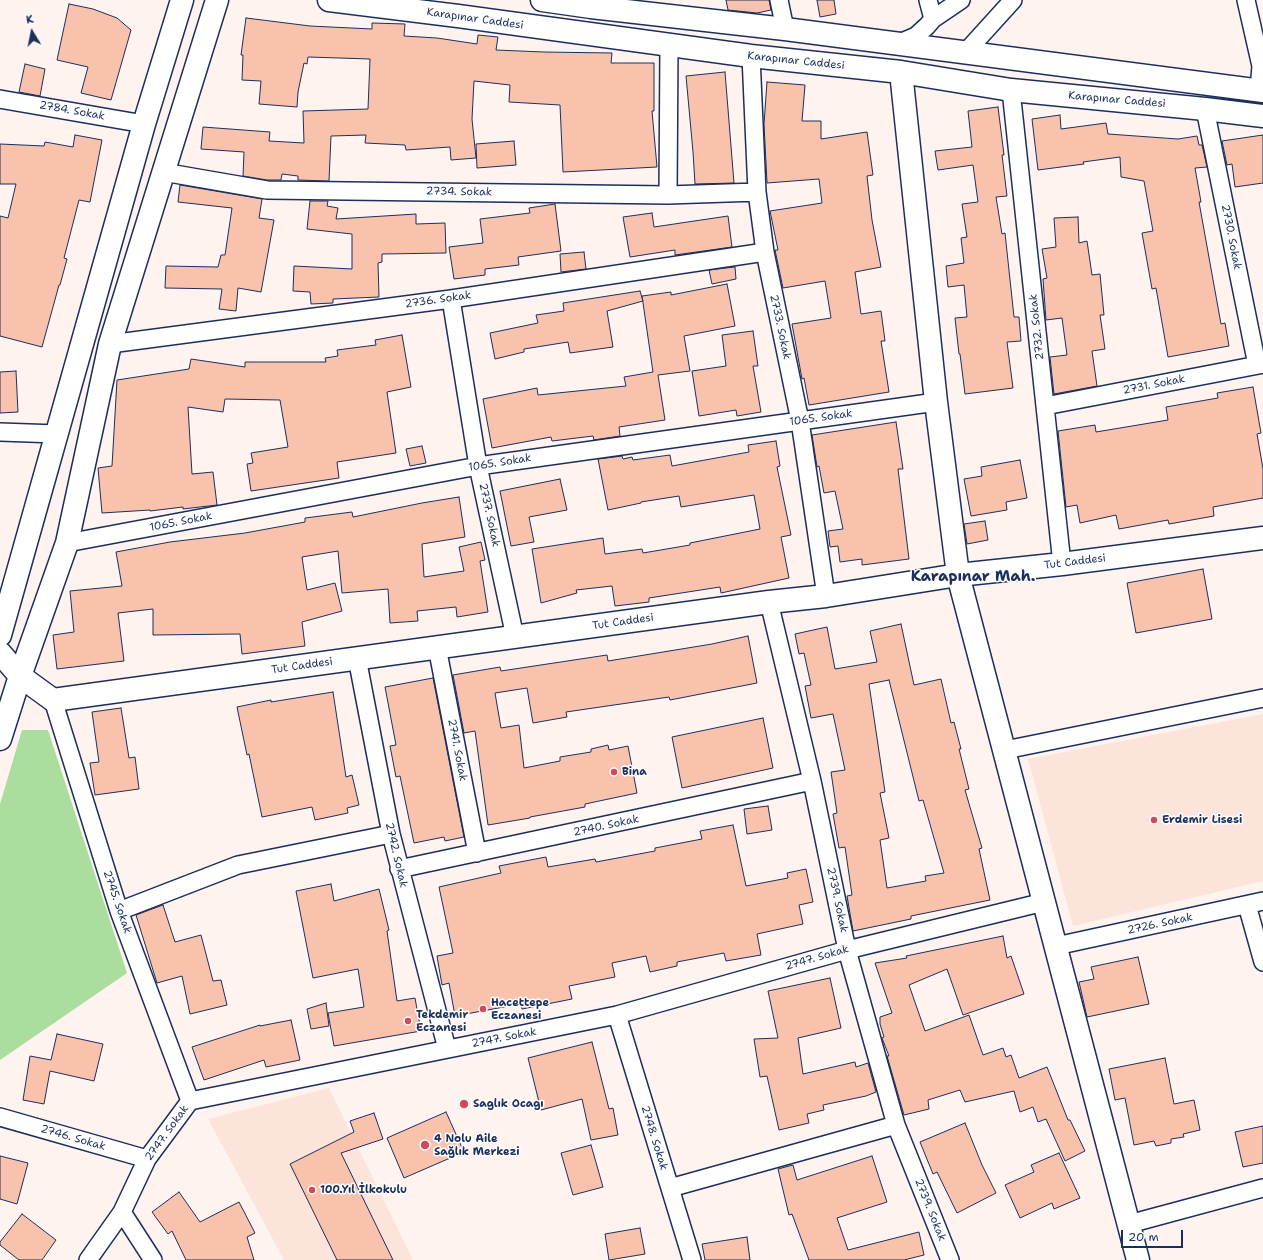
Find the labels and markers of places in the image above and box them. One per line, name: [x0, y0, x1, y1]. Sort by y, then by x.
place label: Bina: [622, 765, 647, 779]
marker: Bina: [609, 767, 619, 777]
place label: Erdemir Lisesi: [1162, 813, 1242, 827]
marker: Erdemir Lisesi: [1149, 815, 1159, 825]
place label: Hacettepe Eczanesi: [491, 996, 549, 1022]
marker: Hacettepe Eczanesi: [478, 1004, 488, 1014]
place label: Tekdemir Eczanesi: [416, 1008, 468, 1034]
marker: Tekdemir Eczanesi: [403, 1016, 413, 1026]
place label: Saglık Ocagı: [473, 1097, 544, 1111]
marker: Saglık Ocagı: [458, 1098, 470, 1110]
place label: 4 Nolu Aile Sağlık Merkezi: [434, 1132, 520, 1158]
marker: 4 Nolu Aile Sağlık Merkezi: [419, 1139, 431, 1151]
place label: 100.Yıl İlkokulu: [320, 1183, 407, 1197]
marker: 100.Yıl İlkokulu: [307, 1185, 317, 1195]

